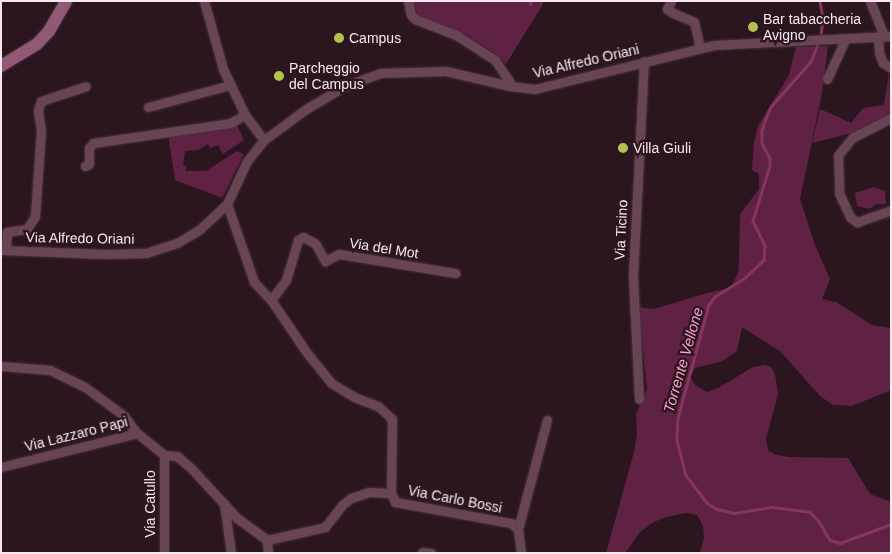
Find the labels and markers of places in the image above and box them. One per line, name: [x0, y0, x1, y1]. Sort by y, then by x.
place label: Bar tabaccheria Avigno: [763, 11, 861, 44]
marker: Bar tabaccheria Avigno: [747, 21, 759, 33]
place label: Campus: [349, 30, 401, 46]
marker: Campus: [333, 32, 345, 44]
place label: Parcheggio del Campus: [289, 60, 364, 92]
marker: Parcheggio del Campus: [273, 70, 285, 82]
place label: Villa Giuli: [633, 140, 691, 156]
marker: Villa Giuli: [617, 142, 629, 154]

